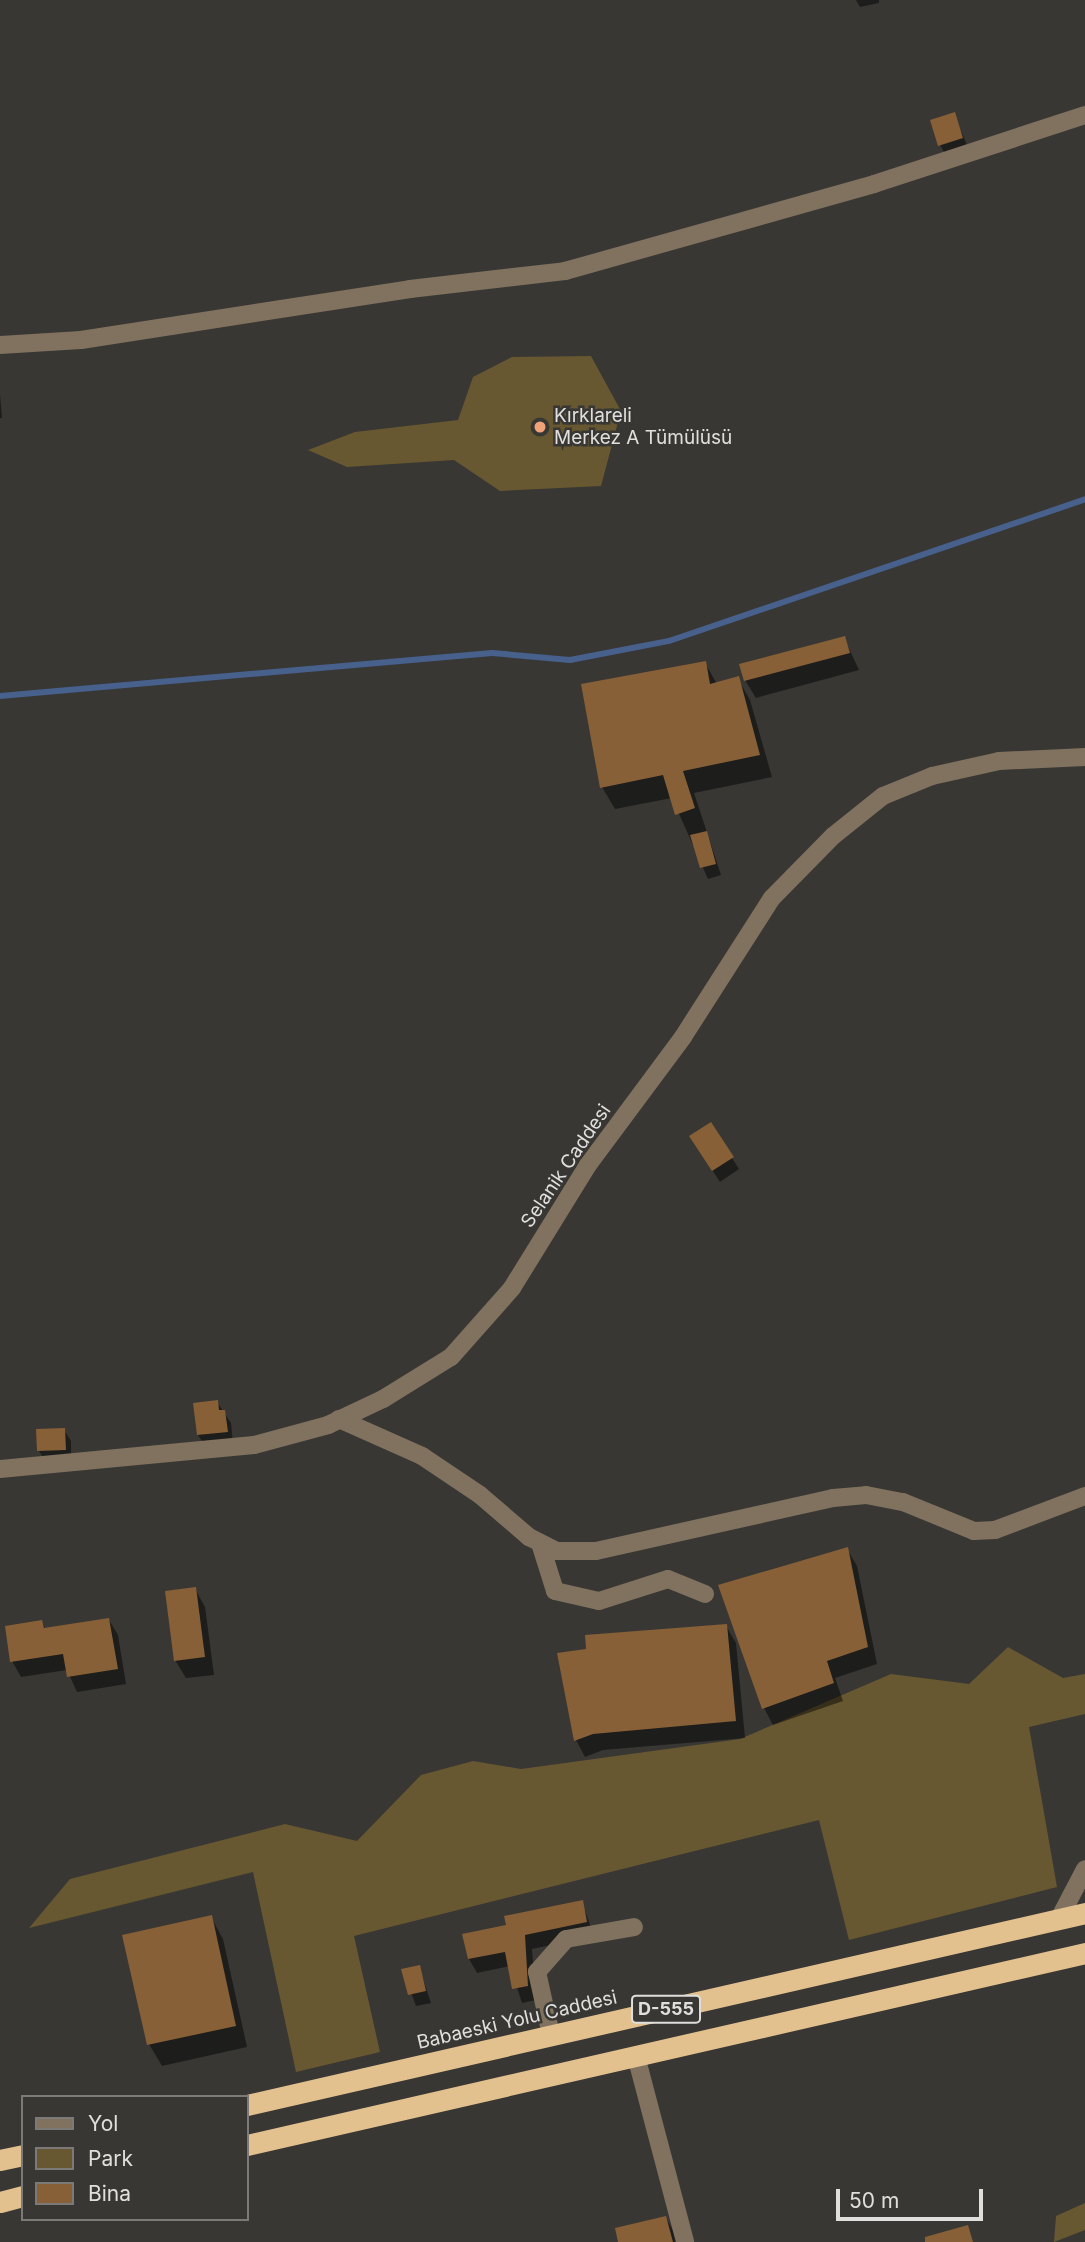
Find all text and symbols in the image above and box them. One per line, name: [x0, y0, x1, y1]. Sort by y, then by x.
place label: Kırklareli Merkez A Tümülüsü: [554, 405, 732, 449]
marker: Kırklareli Merkez A Tümülüsü: [532, 419, 548, 435]
street label: Selanik Caddesi: [516, 1100, 616, 1232]
street label: Babaeski Yolu Caddesi: [415, 1986, 619, 2054]
road number: D-555: [631, 1994, 701, 2024]
legend: [21, 2095, 248, 2221]
text: Yol: [88, 2111, 118, 2136]
text: Park: [88, 2146, 133, 2171]
scale bar: [840, 2176, 987, 2220]
text: Bina: [88, 2181, 131, 2206]
text: 50 m: [849, 2188, 899, 2213]

